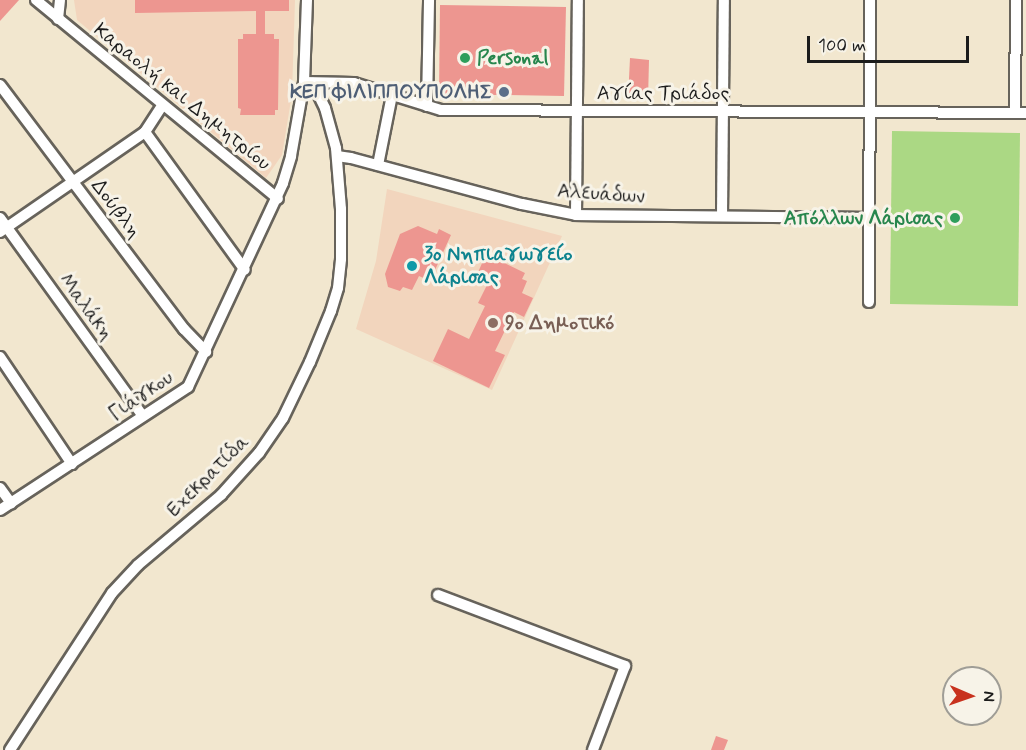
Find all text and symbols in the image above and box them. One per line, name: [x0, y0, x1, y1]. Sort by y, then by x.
street label: Καραολή και Δημητρίου: [89, 18, 275, 176]
scale bar: [810, 24, 972, 62]
text: 100 m: [818, 34, 866, 58]
place label: Personal: [477, 46, 548, 70]
marker: Personal: [458, 51, 472, 65]
place label: ΚΕΠ ΦΙΛΙΠΠΟΥΠΟΛΗΣ: [290, 80, 492, 104]
street label: Αγίας Τριάδος: [597, 81, 729, 105]
marker: ΚΕΠ ΦΙΛΙΠΠΟΥΠΟΛΗΣ: [497, 85, 511, 99]
street label: Δούβλη: [86, 175, 146, 243]
street label: Αλευάδων: [556, 179, 646, 209]
place label: Απόλλων Λάρισας: [784, 206, 943, 230]
marker: Απόλλων Λάρισας: [948, 211, 962, 225]
place label: 3o Νηπιαγωγείο Λάρισας: [424, 243, 573, 290]
marker: 3o Νηπιαγωγείο Λάρισας: [405, 259, 419, 273]
street label: Μαλάκη: [54, 269, 118, 345]
place label: 9ο Δημοτικό: [505, 311, 614, 335]
marker: 9ο Δημοτικό: [486, 316, 500, 330]
street label: Γιάγκου: [104, 366, 178, 426]
street label: Εχεκρατίδα: [162, 430, 254, 522]
north arrow: [942, 666, 1002, 726]
text: N: [978, 691, 999, 702]

